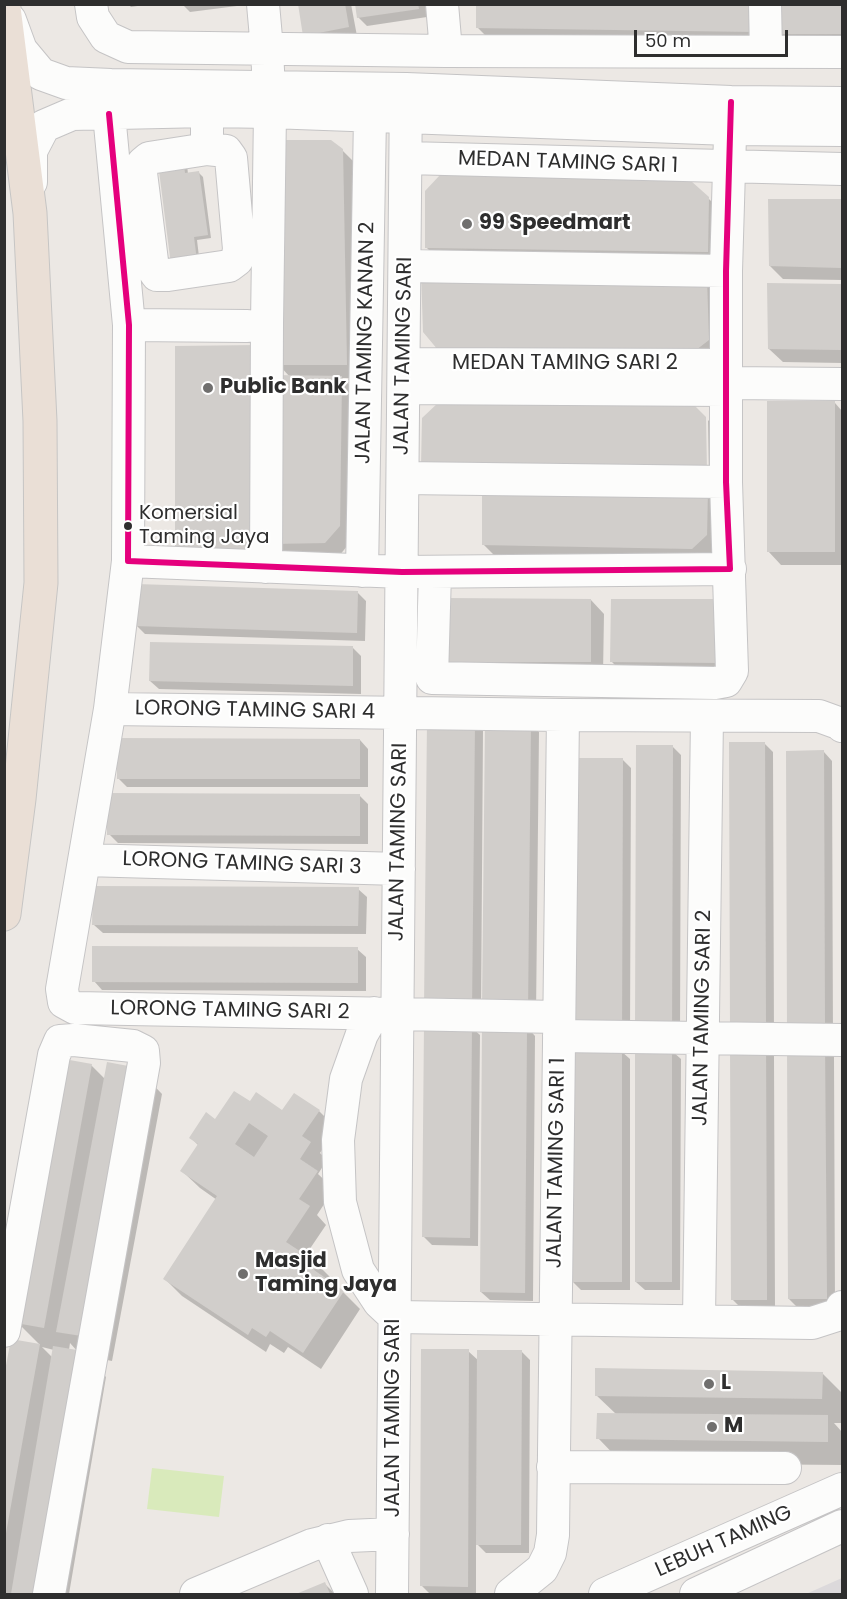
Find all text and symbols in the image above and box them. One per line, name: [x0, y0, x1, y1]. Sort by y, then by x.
scale bar: [637, 18, 792, 56]
text: 50 m: [645, 28, 691, 53]
street label: MEDAN TAMING SARI 1: [457, 147, 679, 179]
place label: 99 Speedmart: [479, 211, 631, 237]
marker: 99 Speedmart: [460, 217, 474, 231]
street label: JALAN TAMING KANAN 2: [351, 222, 381, 464]
street label: JALAN TAMING SARI: [390, 256, 418, 456]
street label: MEDAN TAMING SARI 2: [452, 351, 678, 377]
place label: Public Bank: [220, 375, 346, 401]
marker: Public Bank: [201, 381, 215, 395]
place label: Komersial Taming Jaya: [139, 502, 269, 549]
marker: Komersial Taming Jaya: [122, 520, 134, 532]
street label: LORONG TAMING SARI 4: [135, 696, 375, 726]
street label: JALAN TAMING SARI: [385, 742, 413, 942]
street label: LORONG TAMING SARI 3: [122, 847, 362, 881]
street label: JALAN TAMING SARI 2: [689, 910, 717, 1126]
street label: LORONG TAMING SARI 2: [110, 996, 350, 1026]
street label: JALAN TAMING SARI 1: [543, 1057, 571, 1269]
place label: Masjid Taming Jaya: [255, 1249, 397, 1299]
marker: Masjid Taming Jaya: [236, 1267, 250, 1281]
street label: JALAN TAMING SARI: [381, 1319, 407, 1517]
place label: L: [721, 1371, 731, 1397]
marker: L: [702, 1377, 716, 1391]
place label: M: [724, 1414, 743, 1440]
marker: M: [705, 1420, 719, 1434]
street label: LEBUH TAMING: [652, 1501, 796, 1583]

